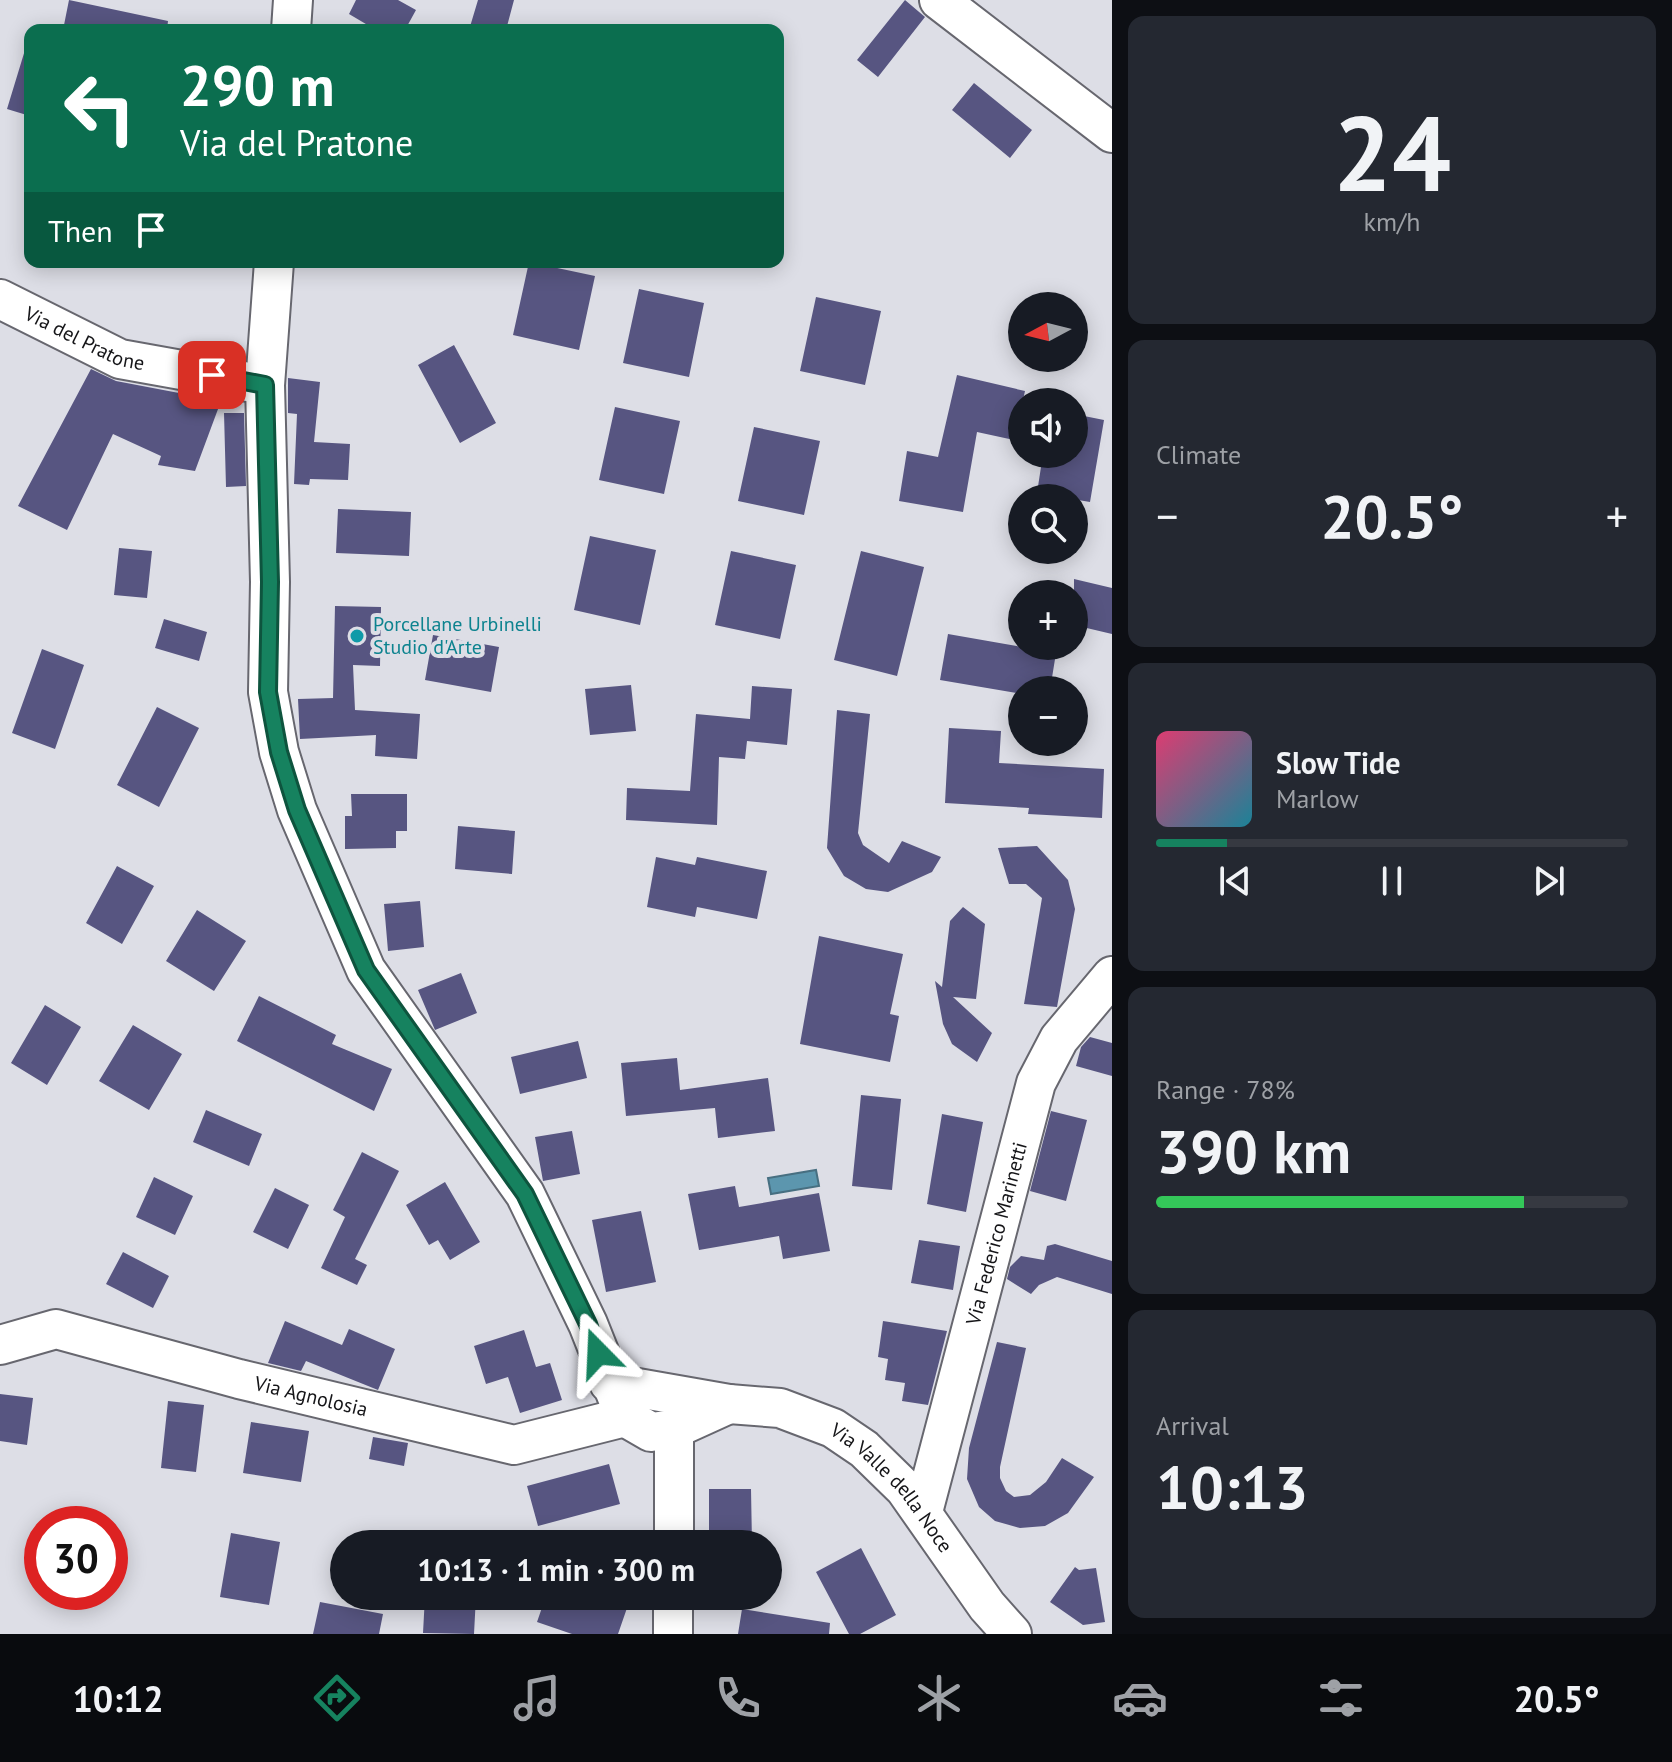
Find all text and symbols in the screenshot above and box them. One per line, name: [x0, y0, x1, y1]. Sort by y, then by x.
text: 290 m: [180, 49, 335, 121]
icon: left: [48, 56, 152, 160]
text: 24: [1333, 85, 1451, 220]
text: Via del Pratone: [180, 119, 413, 166]
text: km/h: [1364, 205, 1421, 238]
icon: arrive: [129, 208, 173, 252]
text: Then: [48, 211, 113, 250]
north arrow: [1008, 292, 1088, 372]
map controls: [1008, 292, 1088, 756]
street label: Via del Pratone: [19, 300, 147, 376]
pin: [178, 341, 246, 409]
icon: arrive: [190, 353, 234, 397]
button: sound: [1008, 388, 1088, 468]
text: Climate: [1156, 438, 1241, 471]
text: 20.5°: [1320, 477, 1464, 555]
button: search: [1008, 484, 1088, 564]
text: −: [1156, 487, 1178, 544]
text: +: [1606, 487, 1628, 544]
button: +: [1008, 580, 1088, 660]
place label: Porcellane Urbinelli Studio d'Arte: [373, 611, 542, 660]
marker: Porcellane Urbinelli Studio d'Arte: [348, 627, 366, 645]
button: −: [1008, 676, 1088, 756]
text: Slow Tide: [1276, 743, 1401, 782]
text: Marlow: [1276, 782, 1359, 815]
icon: previous: [1213, 859, 1257, 903]
icon: pause: [1370, 859, 1414, 903]
icon: next: [1527, 859, 1571, 903]
text: Range · 78%: [1156, 1073, 1295, 1106]
text: 390 km: [1156, 1112, 1351, 1190]
street label: Via Federico Marinetti: [960, 1139, 1033, 1329]
position arrow: [556, 1311, 640, 1395]
street label: Via Agnolosia: [251, 1370, 370, 1422]
text: Arrival: [1156, 1409, 1229, 1442]
street label: Via Valle della Noce: [824, 1416, 958, 1557]
text: 10:13: [1156, 1448, 1308, 1526]
speed limit sign: 30: [24, 1506, 128, 1610]
text: 10:13 · 1 min · 300 m: [417, 1550, 695, 1589]
icon: directions: [309, 1670, 365, 1726]
icon: music: [509, 1670, 565, 1726]
icon: phone: [710, 1670, 766, 1726]
icon: climate: [911, 1670, 967, 1726]
icon: car: [1112, 1670, 1168, 1726]
icon: filters: [1313, 1670, 1369, 1726]
text: 10:12: [72, 1675, 164, 1722]
text: 20.5°: [1514, 1675, 1600, 1722]

